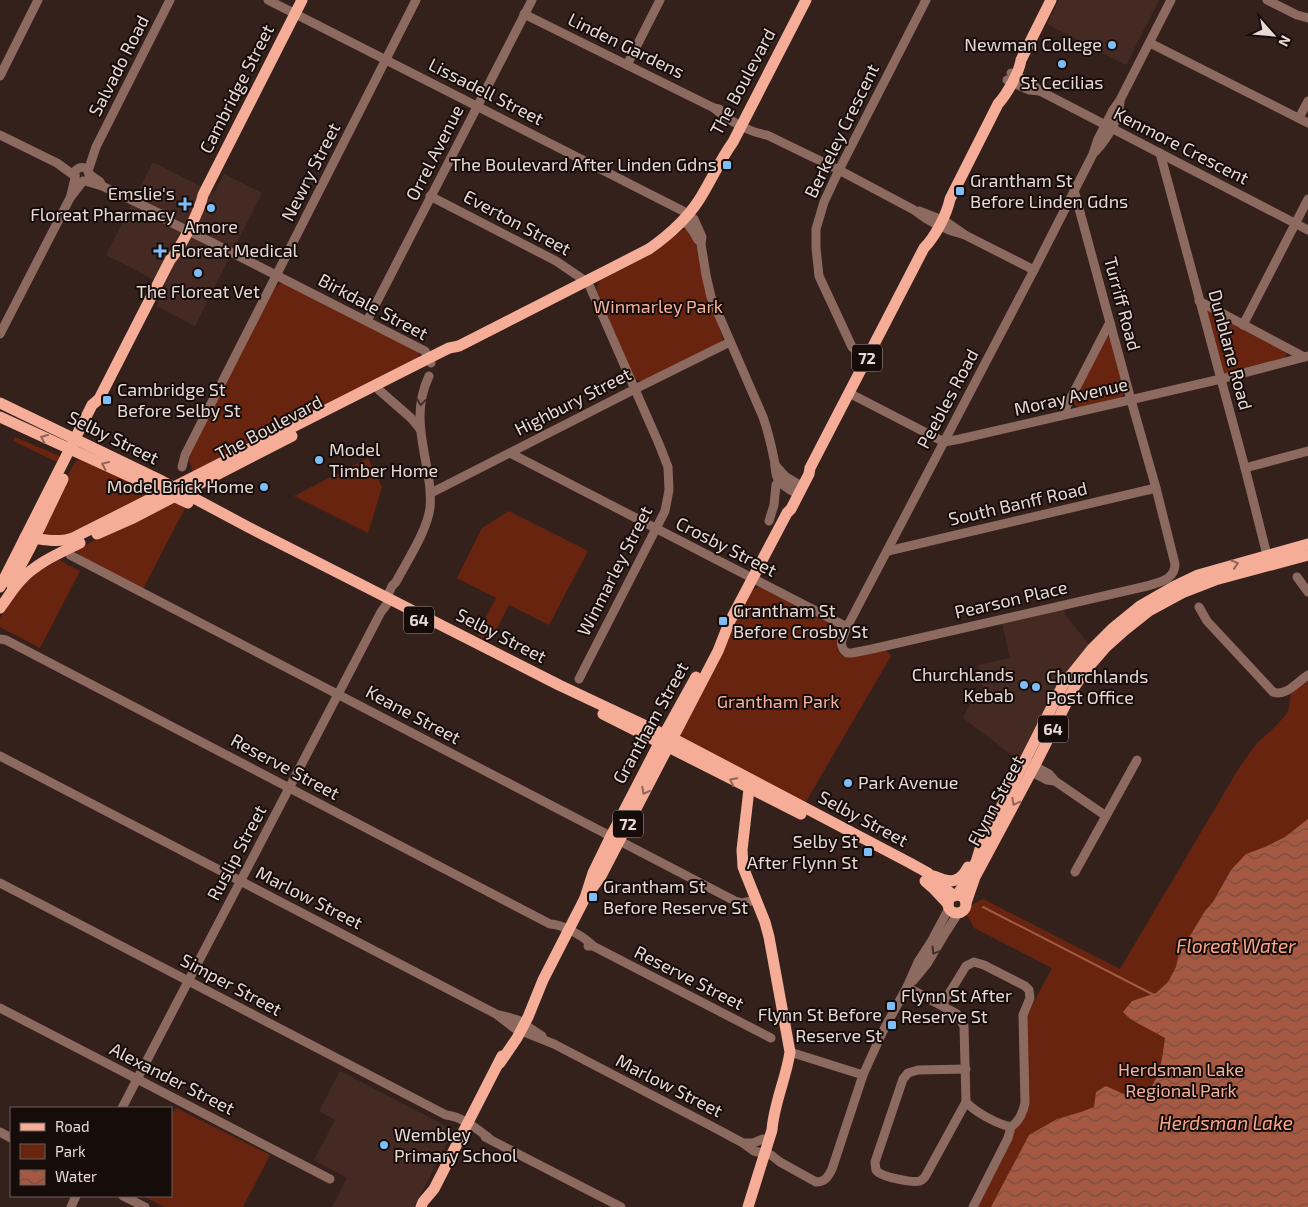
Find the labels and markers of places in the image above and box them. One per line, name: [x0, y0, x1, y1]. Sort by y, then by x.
place label: Newman College: [964, 33, 1102, 55]
marker: Newman College: [1106, 39, 1118, 51]
marker: St Cecilias: [1056, 58, 1068, 70]
place label: St Cecilias: [1021, 71, 1103, 93]
place label: The Boulevard After Linden Gdns: [450, 153, 717, 175]
marker: The Boulevard After Linden Gdns: [721, 159, 733, 171]
place label: Grantham St Before Linden Gdns: [970, 169, 1128, 212]
place label: Emslie's Floreat Pharmacy: [30, 182, 175, 225]
marker: Grantham St Before Linden Gdns: [954, 185, 966, 197]
marker: Emslie's Floreat Pharmacy: [179, 198, 191, 210]
marker: Amore: [205, 202, 217, 214]
place label: Amore: [184, 215, 238, 237]
place label: Floreat Medical: [171, 239, 299, 261]
marker: Floreat Medical: [153, 244, 167, 258]
marker: The Floreat Vet: [192, 267, 204, 279]
place label: The Floreat Vet: [136, 280, 260, 302]
place label: Cambridge St Before Selby St: [117, 378, 241, 421]
marker: Cambridge St Before Selby St: [101, 394, 113, 406]
place label: Model Timber Home: [329, 438, 438, 481]
marker: Model Timber Home: [313, 454, 325, 466]
place label: Model Brick Home: [107, 475, 254, 497]
marker: Model Brick Home: [258, 481, 270, 493]
place label: Grantham St Before Crosby St: [733, 599, 868, 642]
marker: Grantham St Before Crosby St: [717, 615, 729, 627]
place label: Churchlands Kebab: [912, 663, 1014, 706]
place label: Churchlands Post Office: [1046, 665, 1148, 708]
marker: Churchlands Kebab: [1018, 679, 1030, 691]
marker: Churchlands Post Office: [1030, 681, 1042, 693]
place label: Park Avenue: [858, 771, 959, 793]
marker: Park Avenue: [842, 777, 854, 789]
place label: Selby St After Flynn St: [747, 830, 858, 873]
marker: Selby St After Flynn St: [862, 846, 874, 858]
place label: Grantham St Before Reserve St: [603, 875, 748, 918]
marker: Grantham St Before Reserve St: [587, 891, 599, 903]
place label: Flynn St After Reserve St: [901, 984, 1012, 1027]
marker: Flynn St After Reserve St: [885, 1000, 897, 1012]
place label: Flynn St Before Reserve St: [758, 1003, 882, 1046]
marker: Flynn St Before Reserve St: [886, 1019, 898, 1031]
place label: Wembley Primary School: [394, 1123, 518, 1166]
marker: Wembley Primary School: [378, 1139, 390, 1151]

